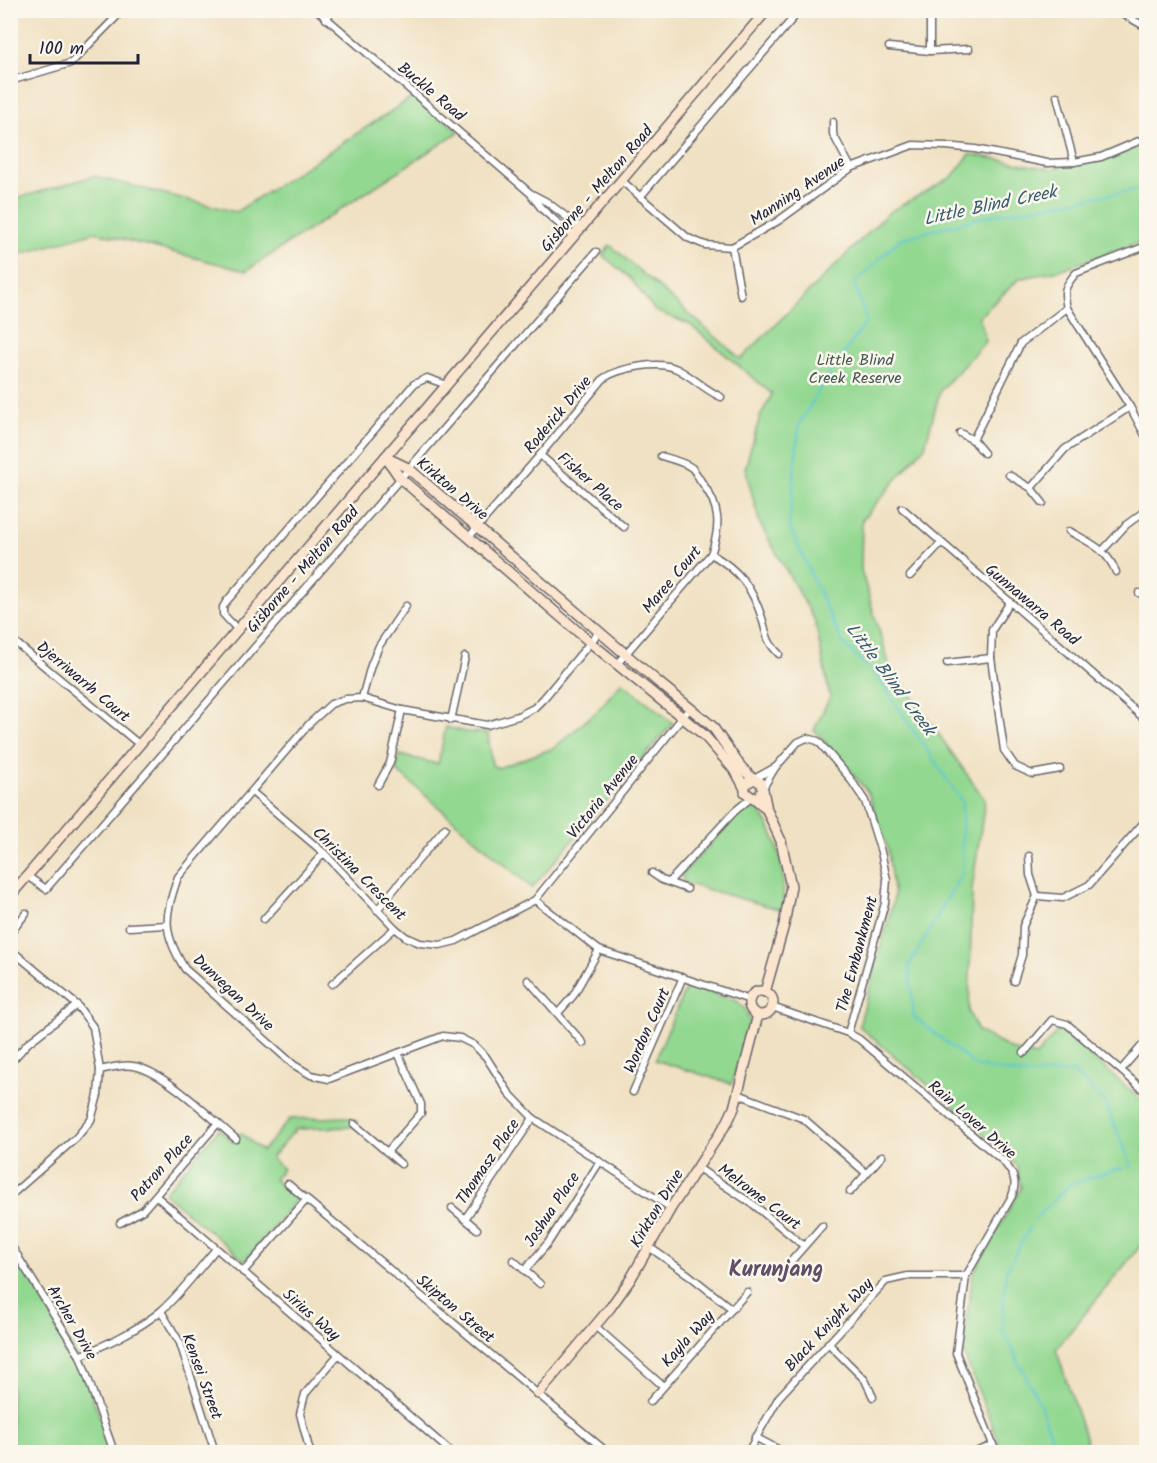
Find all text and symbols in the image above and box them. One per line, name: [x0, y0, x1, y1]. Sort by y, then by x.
scale bar: [30, 27, 138, 65]
text: 100 m: [39, 35, 84, 64]
street label: Buckle Road: [392, 56, 471, 129]
street label: Gisborne - Melton Road: [535, 119, 660, 258]
street label: Manning Avenue: [745, 150, 851, 233]
water label: Little Blind Creek: [921, 178, 1062, 235]
park label: Little Blind Creek Reserve: [808, 348, 902, 391]
street label: Roderick Drive: [518, 370, 598, 459]
street label: Fisher Place: [551, 446, 629, 518]
street label: Kirkton Drive: [410, 451, 494, 527]
street label: Gisborne - Melton Road: [241, 500, 366, 639]
street label: Maree Court: [636, 540, 709, 620]
street label: Gunnawarra Road: [979, 558, 1086, 653]
water label: Little Blind Creek: [838, 617, 944, 745]
street label: Djerriwarrh Court: [31, 635, 136, 729]
street label: Victoria Avenue: [561, 749, 645, 845]
street label: Christina Crescent: [306, 821, 412, 927]
street label: The Embankment: [830, 893, 885, 1015]
street label: Dunvegan Drive: [186, 949, 280, 1038]
street label: Wordon Court: [617, 983, 678, 1077]
street label: Rain Lover Drive: [922, 1074, 1022, 1166]
street label: Thomasz Place: [450, 1114, 526, 1210]
street label: Patron Place: [125, 1128, 200, 1208]
street label: Melrome Court: [712, 1158, 807, 1237]
street label: Kirkton Drive: [624, 1165, 691, 1253]
street label: Joshua Place: [518, 1167, 587, 1253]
district label: Kurunjang: [729, 1253, 823, 1288]
street label: Skipton Street: [410, 1269, 501, 1350]
street label: Black Knight Way: [779, 1272, 880, 1378]
street label: Archer Drive: [40, 1281, 103, 1365]
street label: Sirius Way: [276, 1283, 346, 1348]
street label: Kayla Way: [655, 1304, 721, 1373]
street label: Kensei Street: [174, 1330, 229, 1424]

